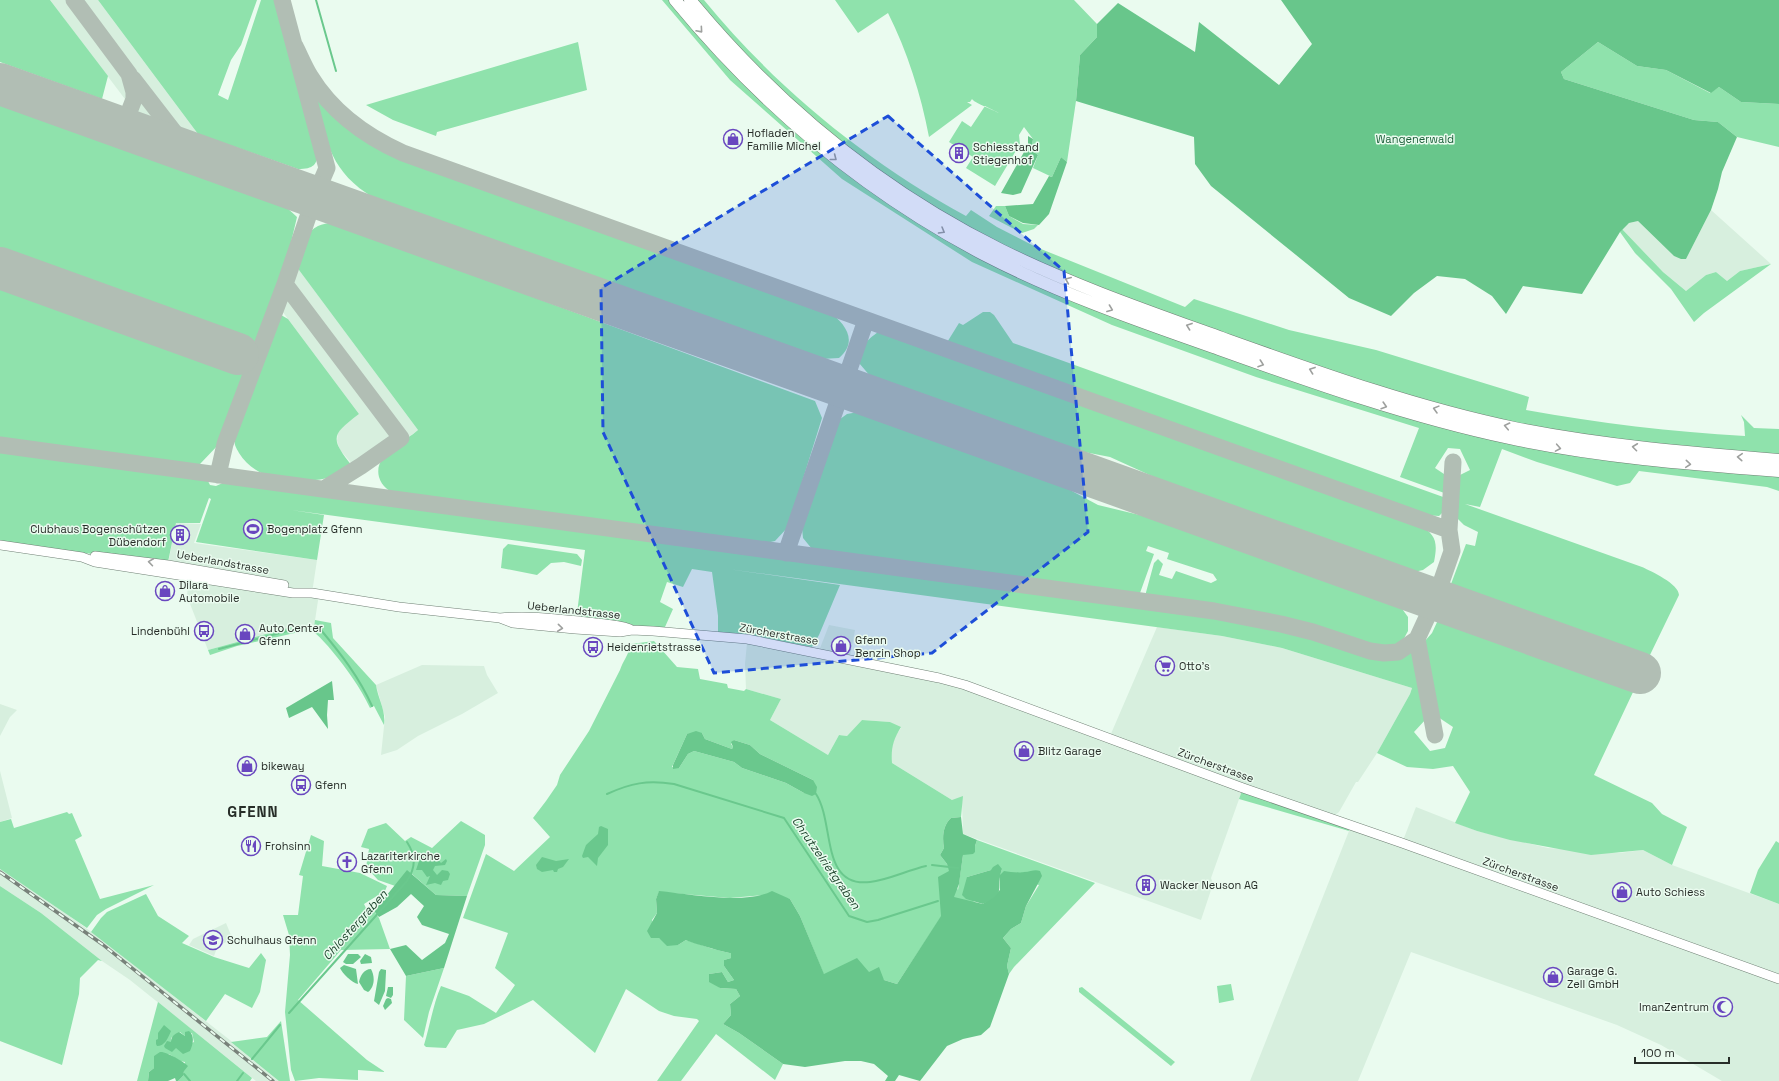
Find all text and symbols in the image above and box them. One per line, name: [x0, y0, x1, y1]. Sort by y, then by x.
one-way arrow: [695, 25, 703, 33]
place label: Hofladen Familie Michel: [747, 126, 821, 153]
shop icon: Hofladen Familie Michel: [722, 128, 744, 150]
park label: Wangenerwald: [1376, 132, 1454, 146]
place label: Schiesstand Stiegenhof: [973, 140, 1039, 167]
building icon: Schiesstand Stiegenhof: [948, 142, 970, 164]
one-way arrow: [830, 154, 837, 161]
one-way arrow: [938, 227, 945, 234]
one-way arrow: [1064, 277, 1071, 285]
one-way arrow: [1107, 305, 1114, 313]
one-way arrow: [1186, 323, 1193, 331]
one-way arrow: [1258, 359, 1265, 368]
one-way arrow: [1308, 366, 1315, 375]
one-way arrow: [1381, 401, 1388, 410]
one-way arrow: [1432, 405, 1439, 414]
one-way arrow: [1504, 423, 1510, 431]
one-way arrow: [1555, 443, 1562, 451]
one-way arrow: [1632, 443, 1638, 452]
one-way arrow: [1737, 452, 1743, 461]
one-way arrow: [1685, 460, 1691, 469]
sports icon: Bogenplatz Gfenn: [242, 518, 264, 540]
place label: Clubhaus Bogenschützen Dübendorf: [30, 522, 166, 549]
place label: Bogenplatz Gfenn: [267, 522, 363, 536]
building icon: Clubhaus Bogenschützen Dübendorf: [169, 524, 191, 546]
street label: Ueberlandstrasse: [176, 547, 270, 577]
one-way arrow: [148, 558, 154, 567]
place label: Dilara Automobile: [179, 578, 240, 605]
shop icon: Dilara Automobile: [154, 580, 176, 602]
street label: Ueberlandstrasse: [527, 598, 621, 622]
bus stop icon: Lindenbühl: [193, 620, 215, 642]
street label: Zürcherstrasse: [738, 620, 820, 648]
place label: Auto Center Gfenn: [259, 621, 323, 648]
shop icon: Auto Center Gfenn: [234, 623, 256, 645]
one-way arrow: [557, 623, 563, 632]
place label: Lindenbühl: [131, 624, 190, 638]
place label: Gfenn Benzin Shop: [855, 633, 921, 660]
shop icon: Gfenn Benzin Shop: [830, 635, 852, 657]
bus stop icon: Heidenrietstrasse: [582, 636, 604, 658]
place label: Heidenrietstrasse: [607, 640, 701, 654]
supermarket icon: Otto's: [1154, 655, 1176, 677]
place label: Otto's: [1179, 659, 1210, 673]
shop icon: Blitz Garage: [1013, 740, 1035, 762]
place label: Blitz Garage: [1038, 744, 1102, 758]
street label: Zürcherstrasse: [1176, 745, 1256, 785]
shop icon: bikeway: [236, 755, 258, 777]
place label: bikeway: [261, 759, 304, 773]
bus stop icon: Gfenn: [290, 774, 312, 796]
place label: Gfenn: [315, 778, 347, 792]
district label: GFENN: [227, 802, 279, 821]
water label: Chrutzelrietgraben: [788, 814, 864, 913]
restaurant icon: Frohsinn: [240, 835, 262, 857]
place label: Frohsinn: [265, 839, 310, 853]
place label: Lazariterkirche Gfenn: [361, 849, 440, 876]
church icon: Lazariterkirche Gfenn: [336, 851, 358, 873]
street label: Zürcherstrasse: [1481, 854, 1561, 894]
building icon: Wacker Neuson AG: [1135, 874, 1157, 896]
place label: Wacker Neuson AG: [1160, 878, 1258, 892]
shop icon: Auto Schiess: [1611, 881, 1633, 903]
place label: Auto Schiess: [1636, 885, 1705, 899]
water label: Chlostergraben: [319, 886, 391, 964]
school or university icon: Schulhaus Gfenn: [202, 929, 224, 951]
place label: Schulhaus Gfenn: [227, 933, 317, 947]
place label: Garage G. Zell GmbH: [1567, 964, 1619, 991]
shop icon: Garage G. Zell GmbH: [1542, 966, 1564, 988]
mosque icon: ImanZentrum: [1712, 996, 1734, 1018]
place label: ImanZentrum: [1639, 1000, 1709, 1014]
scale bar: [1635, 1039, 1729, 1065]
text: 100 m: [1641, 1045, 1675, 1061]

